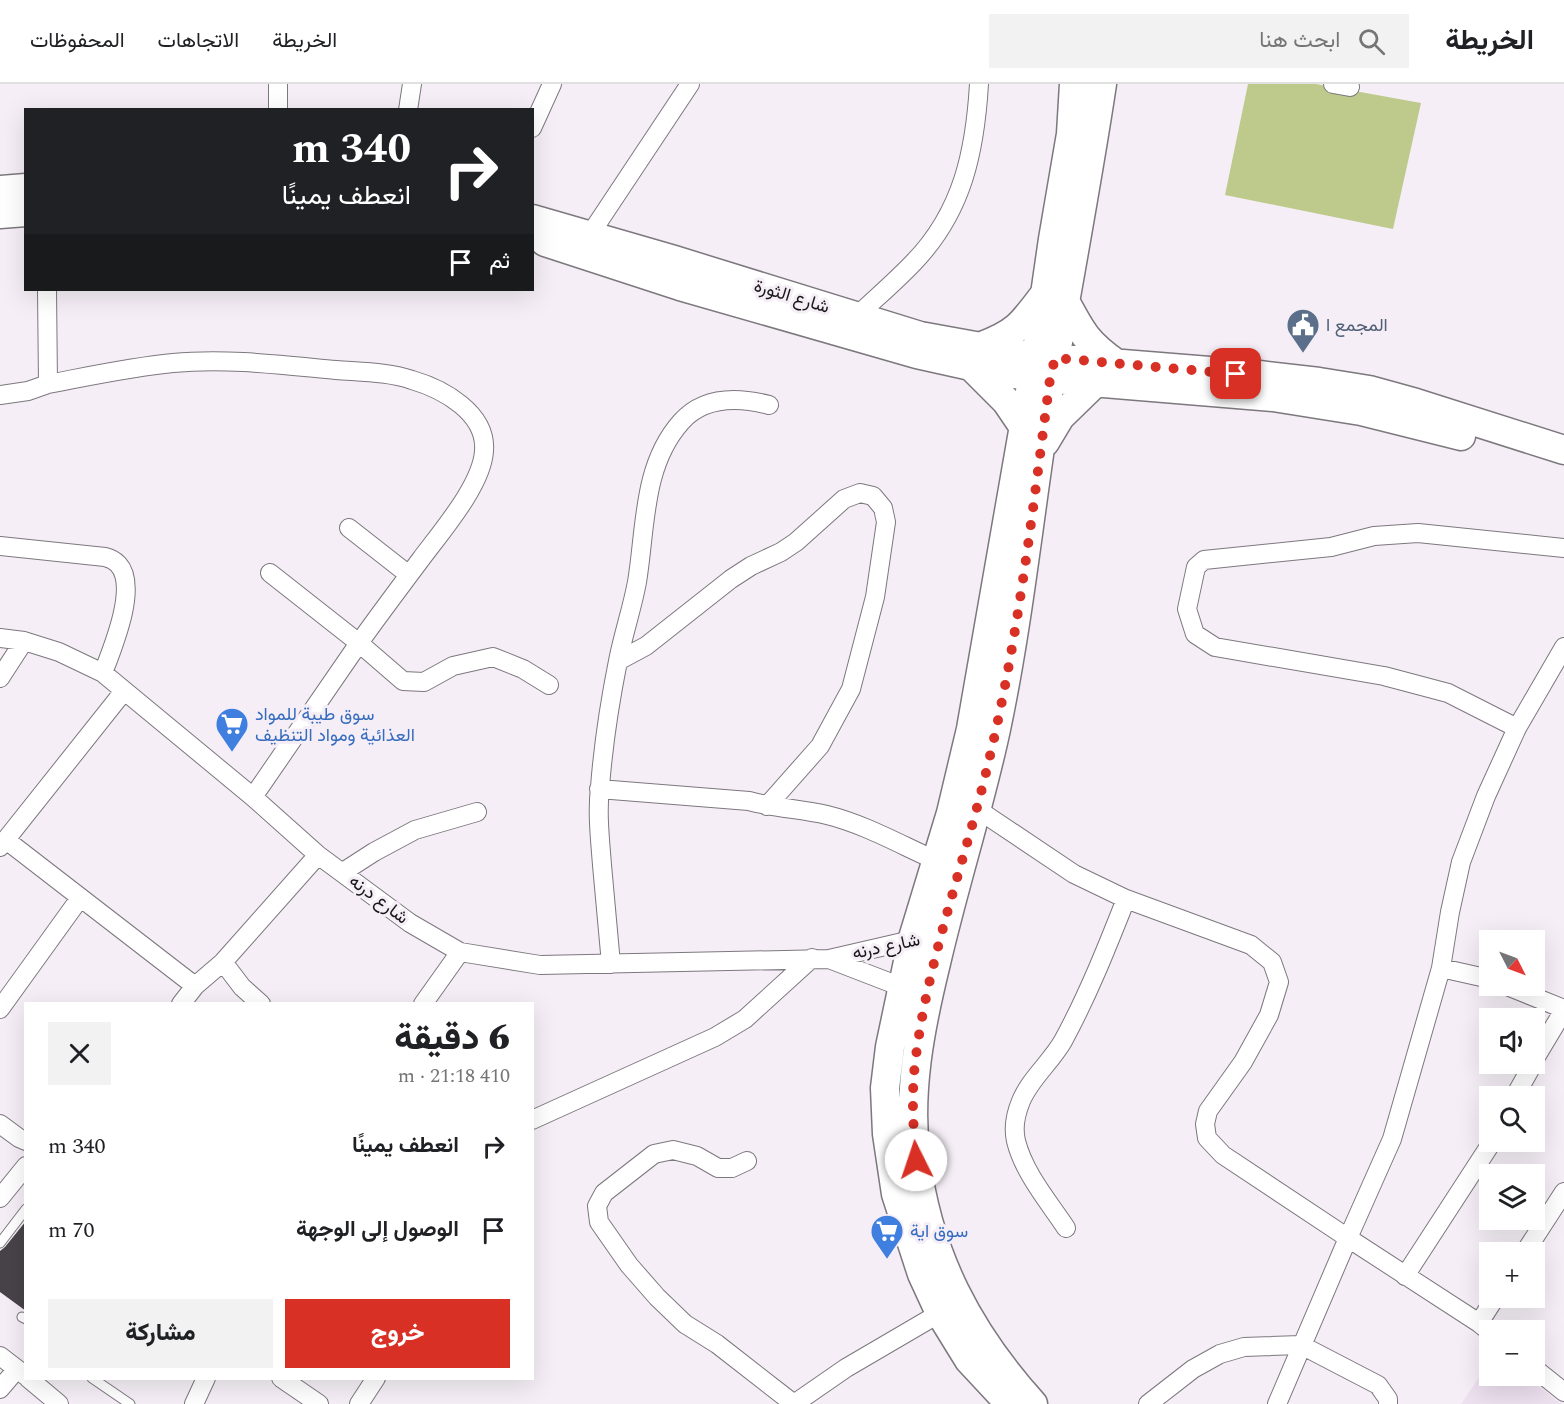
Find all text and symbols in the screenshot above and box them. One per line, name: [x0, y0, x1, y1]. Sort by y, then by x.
search box: [989, 14, 1409, 68]
text: الخريطة: [1445, 19, 1534, 62]
text: ابحث هنا: [1259, 24, 1340, 57]
text: المحفوظات: [30, 25, 125, 57]
text: الاتجاهات: [158, 25, 239, 57]
text: الخريطة: [272, 25, 337, 57]
icon: search: [1355, 25, 1388, 58]
text: 340 m: [292, 118, 411, 181]
icon: right: [432, 132, 510, 210]
text: انعطف يمينًا: [282, 175, 411, 217]
text: ثم: [489, 245, 510, 278]
icon: arrive: [444, 246, 477, 279]
street label: شارع الثورة: [751, 272, 833, 321]
public building icon: المجمع ا: [1285, 307, 1321, 354]
place label: المجمع ا: [1326, 312, 1388, 339]
pin: [1210, 348, 1261, 399]
icon: arrive: [1219, 357, 1252, 390]
place label: سوق طيبة للمواد العذائية ومواد التنظيف: [255, 701, 415, 749]
supermarket icon: سوق طيبة للمواد العذائية ومواد التنظيف: [214, 706, 250, 753]
street label: شارع درنه: [343, 868, 414, 931]
street label: شارع درنه: [850, 926, 923, 967]
north arrow: [1479, 930, 1545, 996]
map controls: [1479, 930, 1545, 1386]
button: sound: [1479, 1008, 1545, 1074]
text: 6 دقيقة: [394, 1011, 510, 1066]
button: close: [48, 1022, 111, 1085]
text: 410 m · 21:18: [398, 1061, 510, 1091]
button: search: [1479, 1086, 1545, 1152]
position arrow: [884, 1128, 948, 1192]
text: انعطف يمينًا: [352, 1129, 459, 1162]
text: 340 m: [48, 1130, 105, 1163]
icon: right: [477, 1130, 510, 1163]
button: layers: [1479, 1164, 1545, 1230]
text: الوصول إلى الوجهة: [296, 1213, 459, 1246]
supermarket icon: سوق اية: [869, 1213, 905, 1260]
text: 70 m: [48, 1214, 94, 1247]
icon: arrive: [477, 1214, 510, 1247]
place label: سوق اية: [910, 1218, 968, 1245]
button: +: [1479, 1242, 1545, 1308]
button: مشاركة: [48, 1299, 273, 1368]
button: خروج: [285, 1299, 510, 1368]
button: −: [1479, 1320, 1545, 1386]

